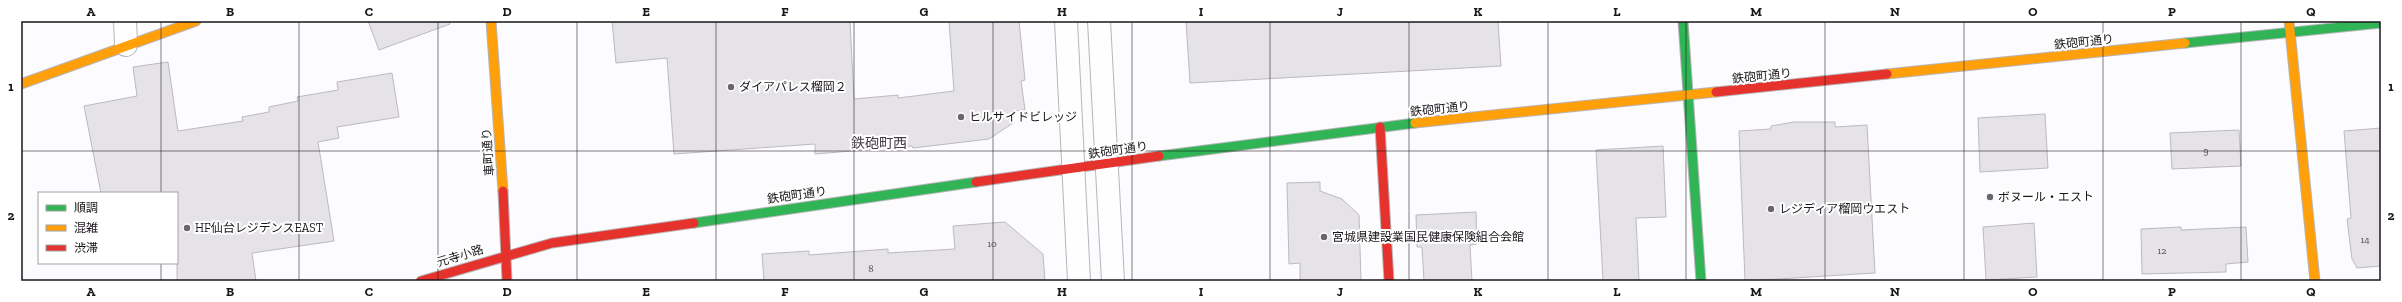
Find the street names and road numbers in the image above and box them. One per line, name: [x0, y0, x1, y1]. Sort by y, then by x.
street label: 鉄砲町通り: [2053, 32, 2115, 52]
street label: 鉄砲町通り: [1731, 66, 1793, 86]
street label: 鉄砲町通り: [1409, 99, 1471, 119]
street label: 車町通り: [479, 128, 497, 176]
street label: 鉄砲町通り: [1087, 139, 1149, 161]
street label: 鉄砲町通り: [766, 184, 828, 206]
street label: 元寺小路: [435, 242, 485, 270]

